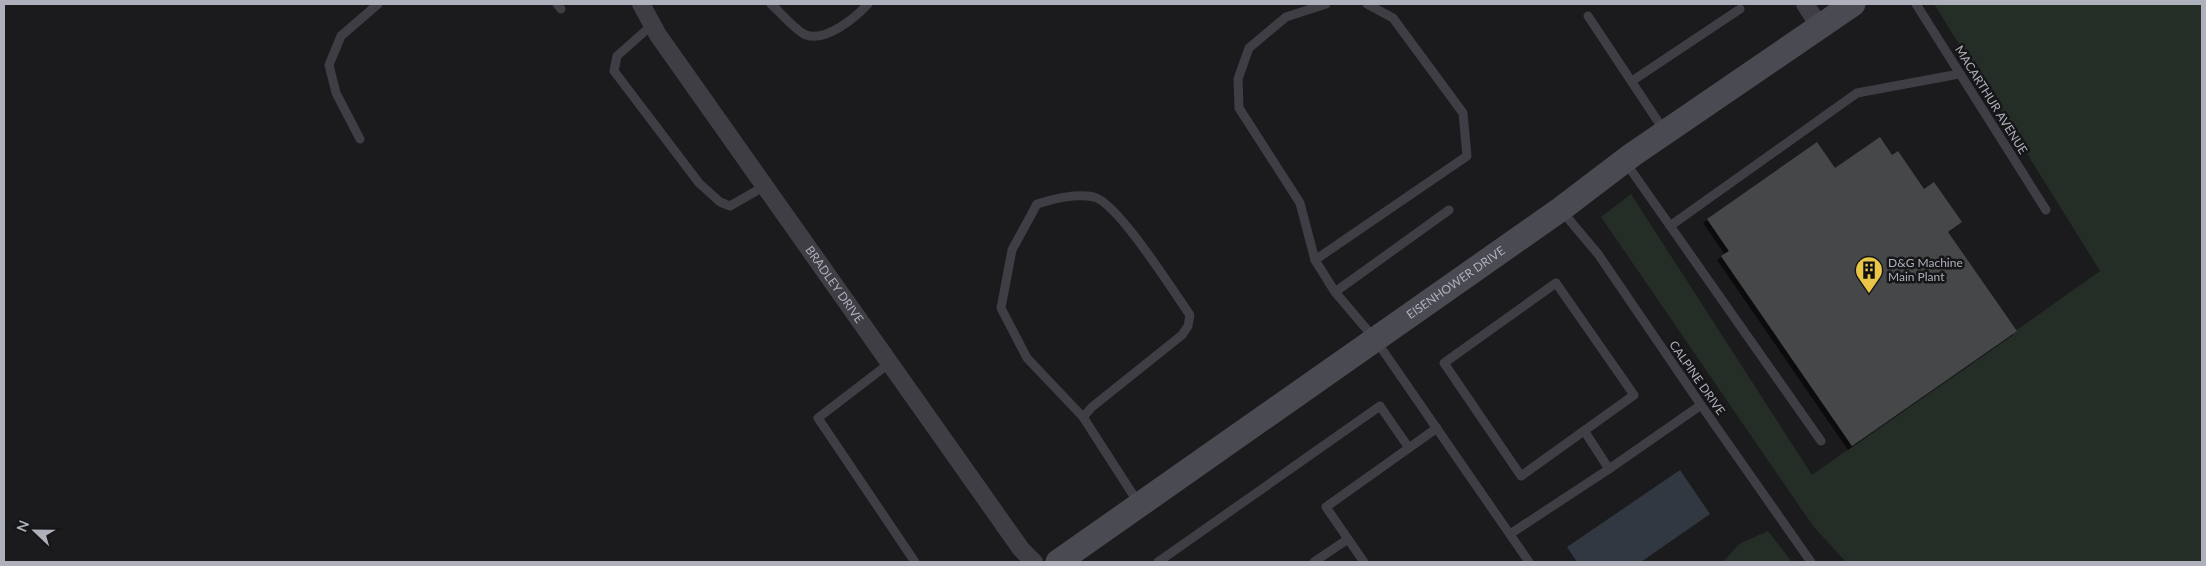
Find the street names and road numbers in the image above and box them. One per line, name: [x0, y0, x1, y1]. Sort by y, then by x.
street label: MACARTHUR AVENUE: [1952, 43, 2031, 157]
street label: BRADLEY DRIVE: [802, 243, 867, 326]
street label: EISENHOWER DRIVE: [1403, 243, 1508, 322]
street label: CALPINE DRIVE: [1666, 338, 1729, 418]

